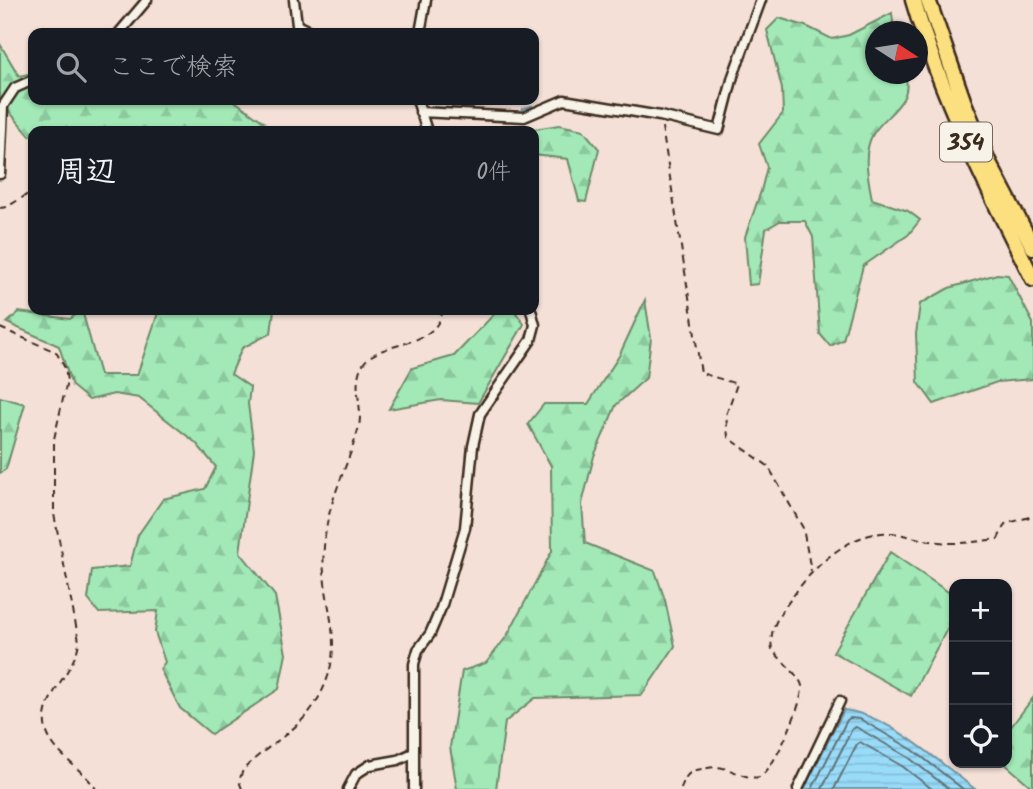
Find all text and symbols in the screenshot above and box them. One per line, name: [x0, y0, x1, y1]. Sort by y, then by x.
north arrow: [865, 21, 928, 84]
search box: [28, 28, 539, 105]
text: ここで検索: [108, 47, 238, 89]
icon: search: [52, 48, 90, 86]
road number: 354: [940, 122, 992, 162]
text: 周辺: [56, 149, 116, 197]
text: 0件: [477, 155, 511, 191]
map controls: [949, 579, 1012, 768]
button: +: [949, 579, 1012, 642]
button: −: [949, 642, 1012, 705]
button: locate: [949, 705, 1012, 768]

